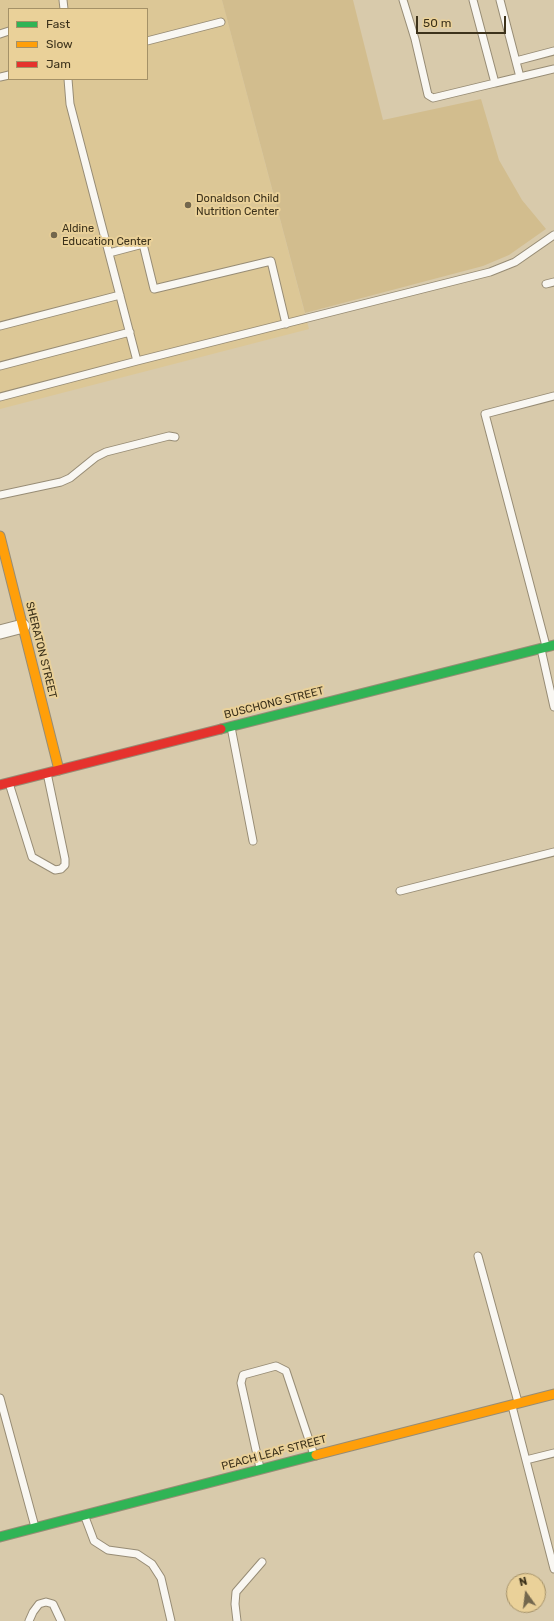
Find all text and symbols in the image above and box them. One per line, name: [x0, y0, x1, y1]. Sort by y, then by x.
legend: [8, 8, 148, 80]
scale bar: [418, 8, 508, 34]
text: 50 m: [423, 16, 451, 30]
text: Fast: [46, 17, 70, 31]
text: Slow: [46, 37, 73, 51]
text: Jam: [46, 57, 71, 71]
place label: Donaldson Child Nutrition Center: [196, 192, 279, 218]
marker: Donaldson Child Nutrition Center: [183, 200, 193, 210]
place label: Aldine Education Center: [62, 222, 151, 248]
marker: Aldine Education Center: [49, 230, 59, 240]
street label: SHERATON STREET: [23, 600, 59, 700]
street label: BUSCHONG STREET: [223, 684, 325, 722]
street label: PEACH LEAF STREET: [220, 1433, 328, 1473]
north arrow: [506, 1573, 546, 1613]
text: N: [518, 1575, 529, 1589]

